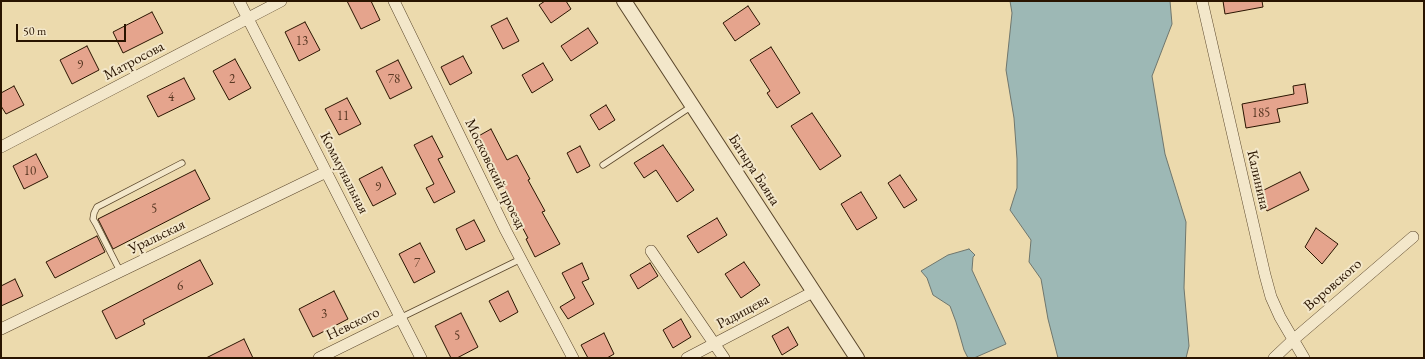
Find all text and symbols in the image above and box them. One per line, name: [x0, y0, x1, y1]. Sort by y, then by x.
scale bar: [18, 16, 128, 42]
text: 50 m: [23, 23, 46, 39]
house number: 13: [296, 33, 308, 49]
street label: Матросова: [101, 38, 167, 84]
house number: 9: [77, 57, 83, 73]
house number: 2: [229, 71, 235, 87]
house number: 78: [388, 71, 400, 87]
house number: 4: [168, 89, 174, 105]
house number: 185: [1252, 105, 1270, 121]
house number: 11: [337, 108, 349, 124]
street label: Московский проезд: [461, 116, 529, 232]
street label: Коммунальная: [316, 129, 372, 217]
street label: Батыра Баяна: [724, 131, 784, 209]
street label: Калинина: [1242, 148, 1274, 212]
house number: 10: [24, 163, 36, 179]
house number: 9: [375, 179, 381, 195]
house number: 5: [151, 201, 157, 217]
street label: Уральская: [126, 216, 188, 258]
house number: 7: [414, 255, 420, 271]
street label: Воровского: [1300, 255, 1366, 315]
house number: 6: [177, 278, 183, 294]
street label: Радищева: [714, 291, 772, 333]
street label: Невского: [323, 303, 383, 345]
house number: 3: [321, 306, 327, 322]
house number: 5: [454, 328, 460, 344]

